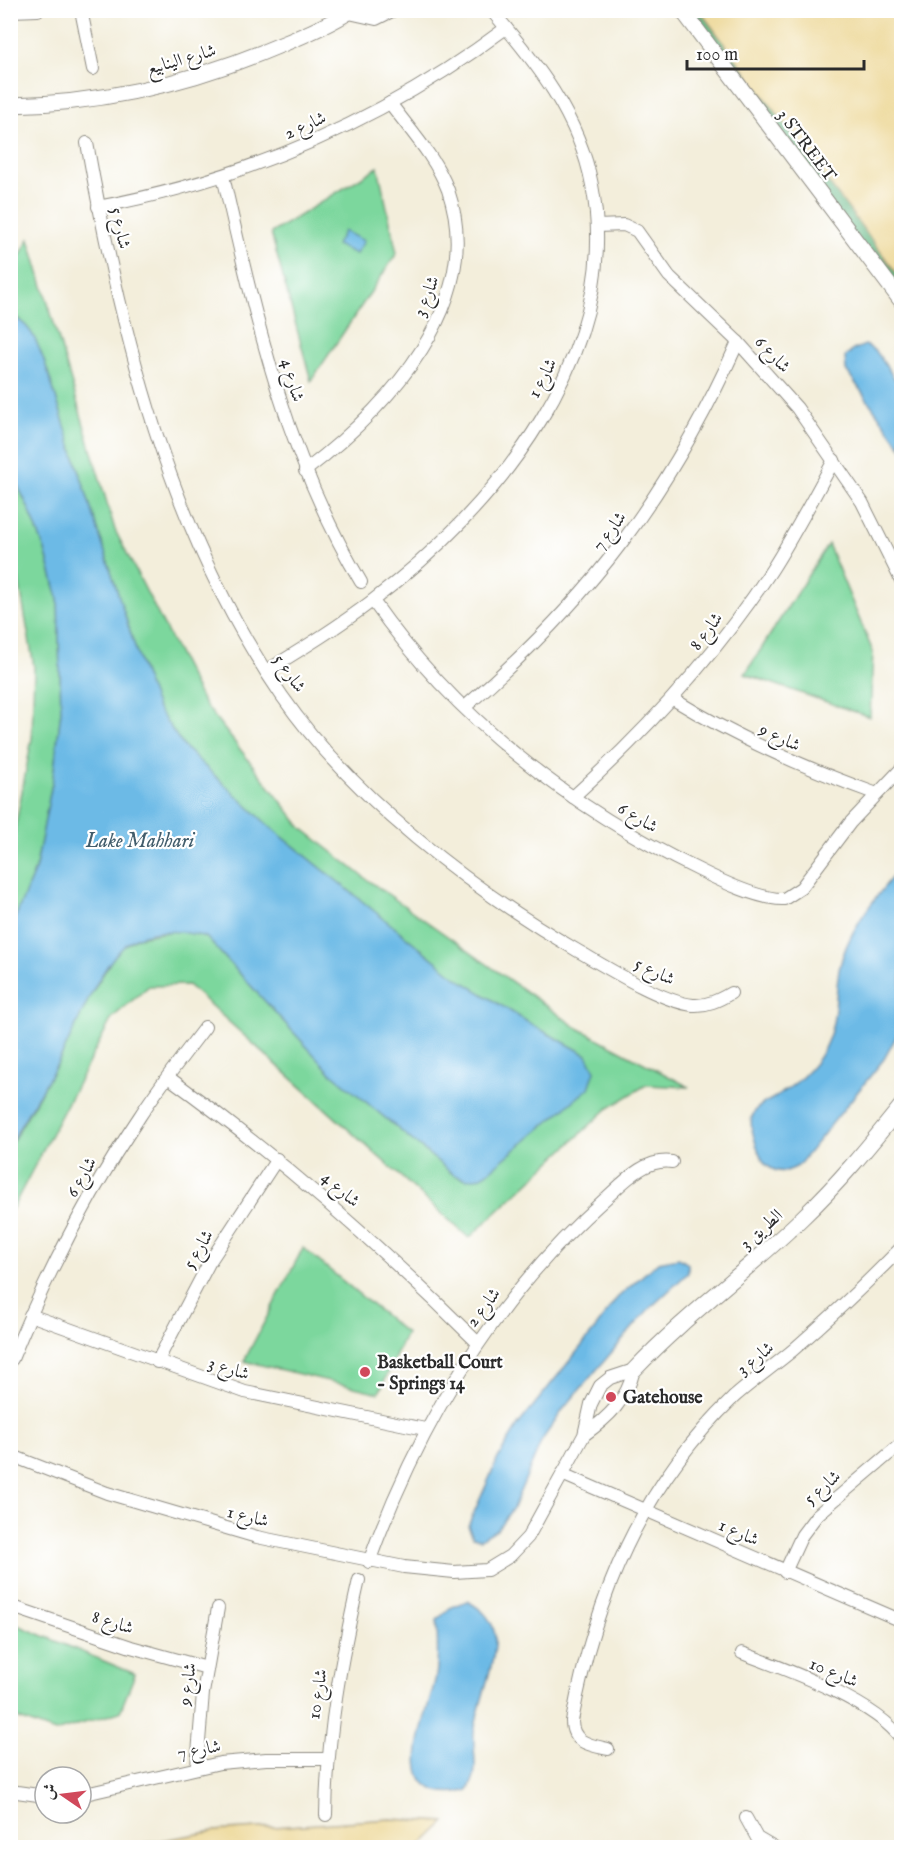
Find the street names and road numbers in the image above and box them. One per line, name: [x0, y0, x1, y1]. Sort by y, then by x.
street label: شارع الينابيع: [144, 40, 220, 84]
street label: 3 STREET: [771, 105, 840, 187]
street label: شارع 2: [281, 107, 331, 148]
street label: شارع 5: [102, 206, 135, 252]
street label: شارع 3: [409, 273, 448, 321]
street label: شارع 6: [747, 332, 795, 380]
street label: شارع 1: [523, 355, 565, 404]
street label: شارع 4: [273, 356, 309, 405]
street label: شارع 7: [588, 508, 634, 557]
street label: شارع 8: [685, 608, 731, 657]
street label: شارع 5: [266, 650, 310, 699]
street label: شارع 9: [753, 718, 804, 760]
street label: شارع 6: [612, 797, 661, 841]
street label: شارع 5: [630, 953, 678, 994]
street label: شارع 6: [62, 1153, 105, 1203]
street label: شارع 4: [315, 1167, 364, 1215]
street label: 3 الطريق: [736, 1205, 788, 1256]
street label: شارع 5: [179, 1226, 222, 1275]
street label: شارع 2: [462, 1284, 508, 1333]
street label: شارع 3: [732, 1337, 781, 1383]
street label: شارع 3: [205, 1352, 252, 1388]
street label: شارع 5: [800, 1466, 848, 1512]
street label: شارع 1: [224, 1501, 271, 1536]
street label: شارع 1: [714, 1514, 762, 1554]
street label: شارع 8: [88, 1606, 136, 1643]
street label: شارع 10: [805, 1653, 861, 1696]
street label: شارع 9: [174, 1661, 205, 1708]
street label: شارع 10: [303, 1667, 336, 1721]
street label: شارع 7: [176, 1735, 223, 1768]

